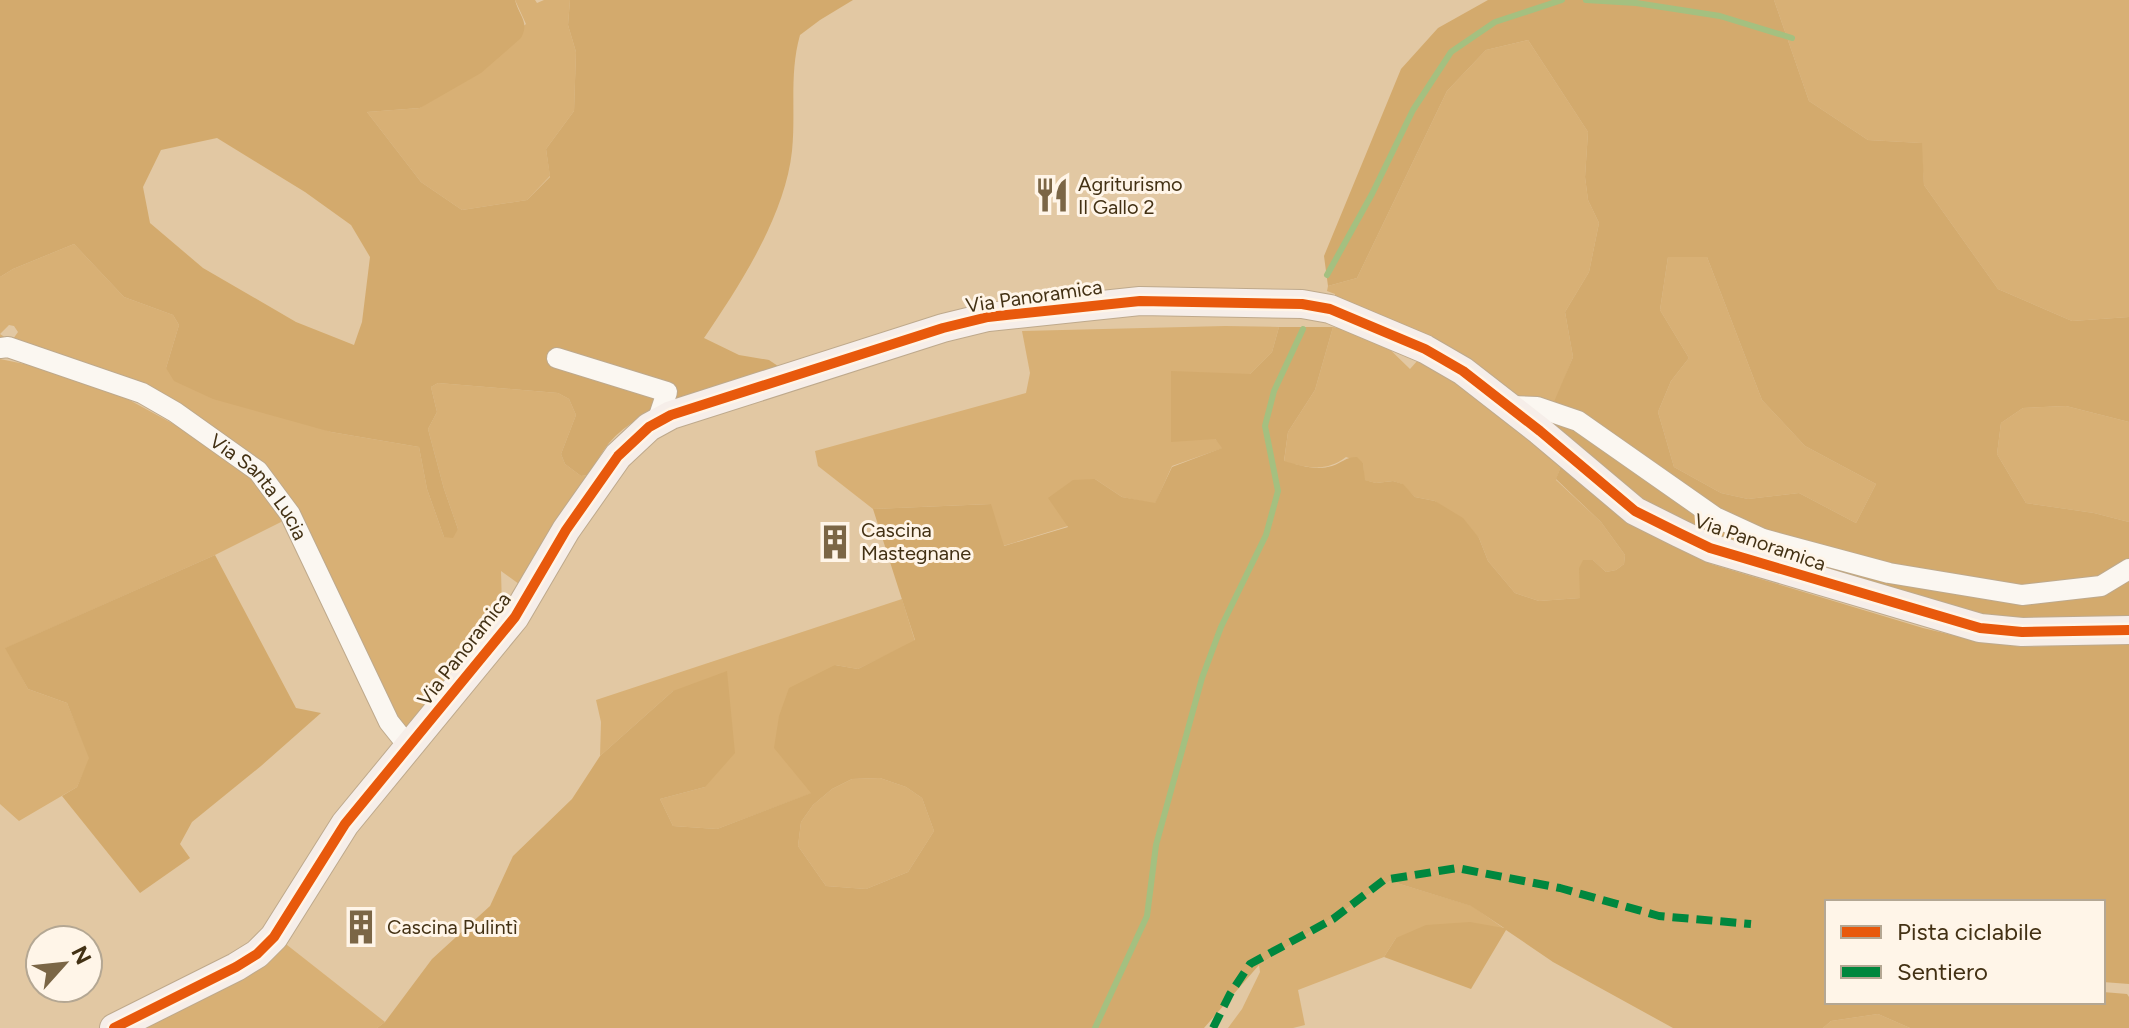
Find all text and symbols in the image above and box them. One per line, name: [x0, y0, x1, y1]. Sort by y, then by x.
place label: Agriturismo Il Gallo 2: [1078, 172, 1183, 219]
restaurant icon: Agriturismo Il Gallo 2: [1033, 176, 1071, 214]
street label: Via Panoramica: [964, 275, 1104, 317]
street label: Via Santa Lucia: [205, 429, 313, 544]
street label: Via Panoramica: [1691, 508, 1829, 576]
place label: Cascina Mastegnane: [861, 518, 971, 565]
building icon: Cascina Mastegnane: [816, 523, 854, 561]
street label: Via Panoramica: [412, 587, 516, 711]
legend: [1825, 900, 2105, 1004]
building icon: Cascina Pulintì: [342, 908, 380, 946]
place label: Cascina Pulintì: [387, 915, 518, 939]
text: Pista ciclabile: [1897, 917, 2042, 946]
north arrow: [24, 924, 104, 1004]
text: N: [65, 941, 97, 969]
text: Sentiero: [1897, 957, 1988, 986]

